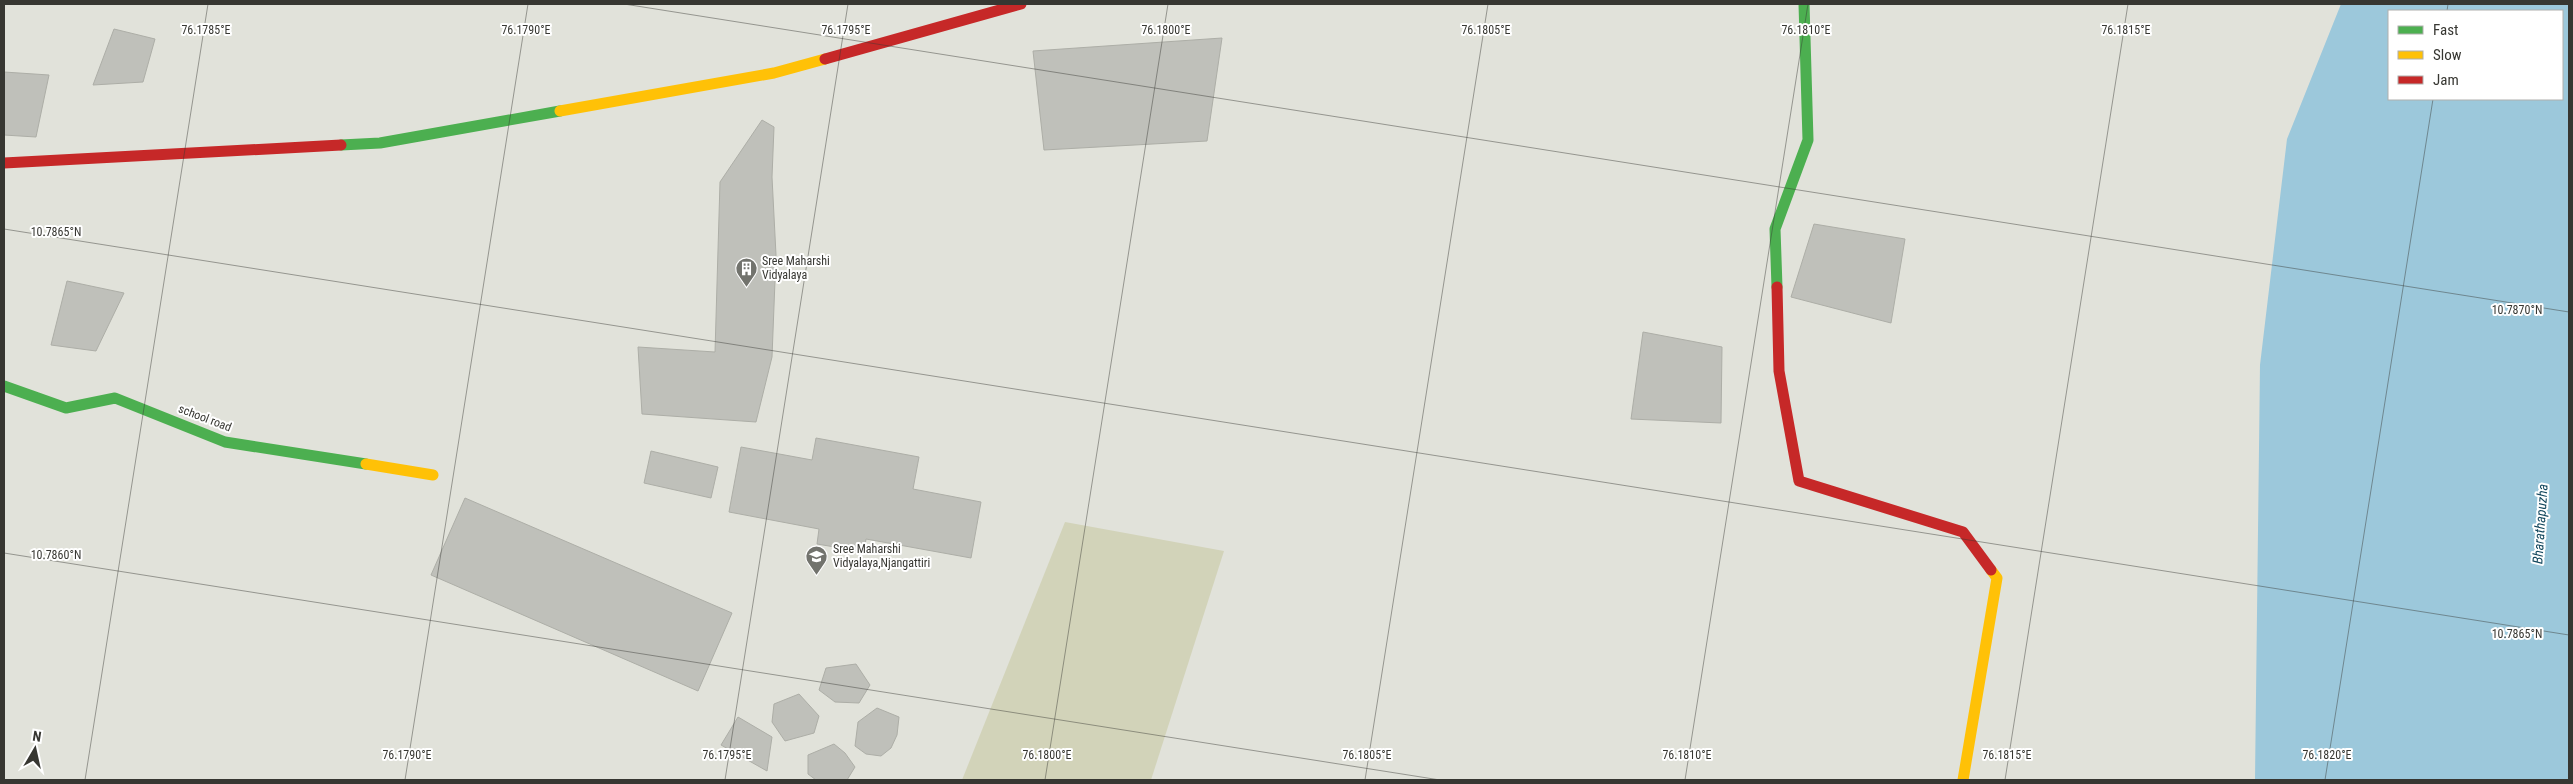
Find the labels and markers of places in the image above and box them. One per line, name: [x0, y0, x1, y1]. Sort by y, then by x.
place label: Sree Maharshi Vidyalaya: [762, 254, 830, 282]
building icon: Sree Maharshi Vidyalaya: [734, 256, 758, 287]
place label: Sree Maharshi Vidyalaya,Njangattiri: [833, 542, 930, 570]
school or university icon: Sree Maharshi Vidyalaya,Njangattiri: [805, 544, 829, 575]

